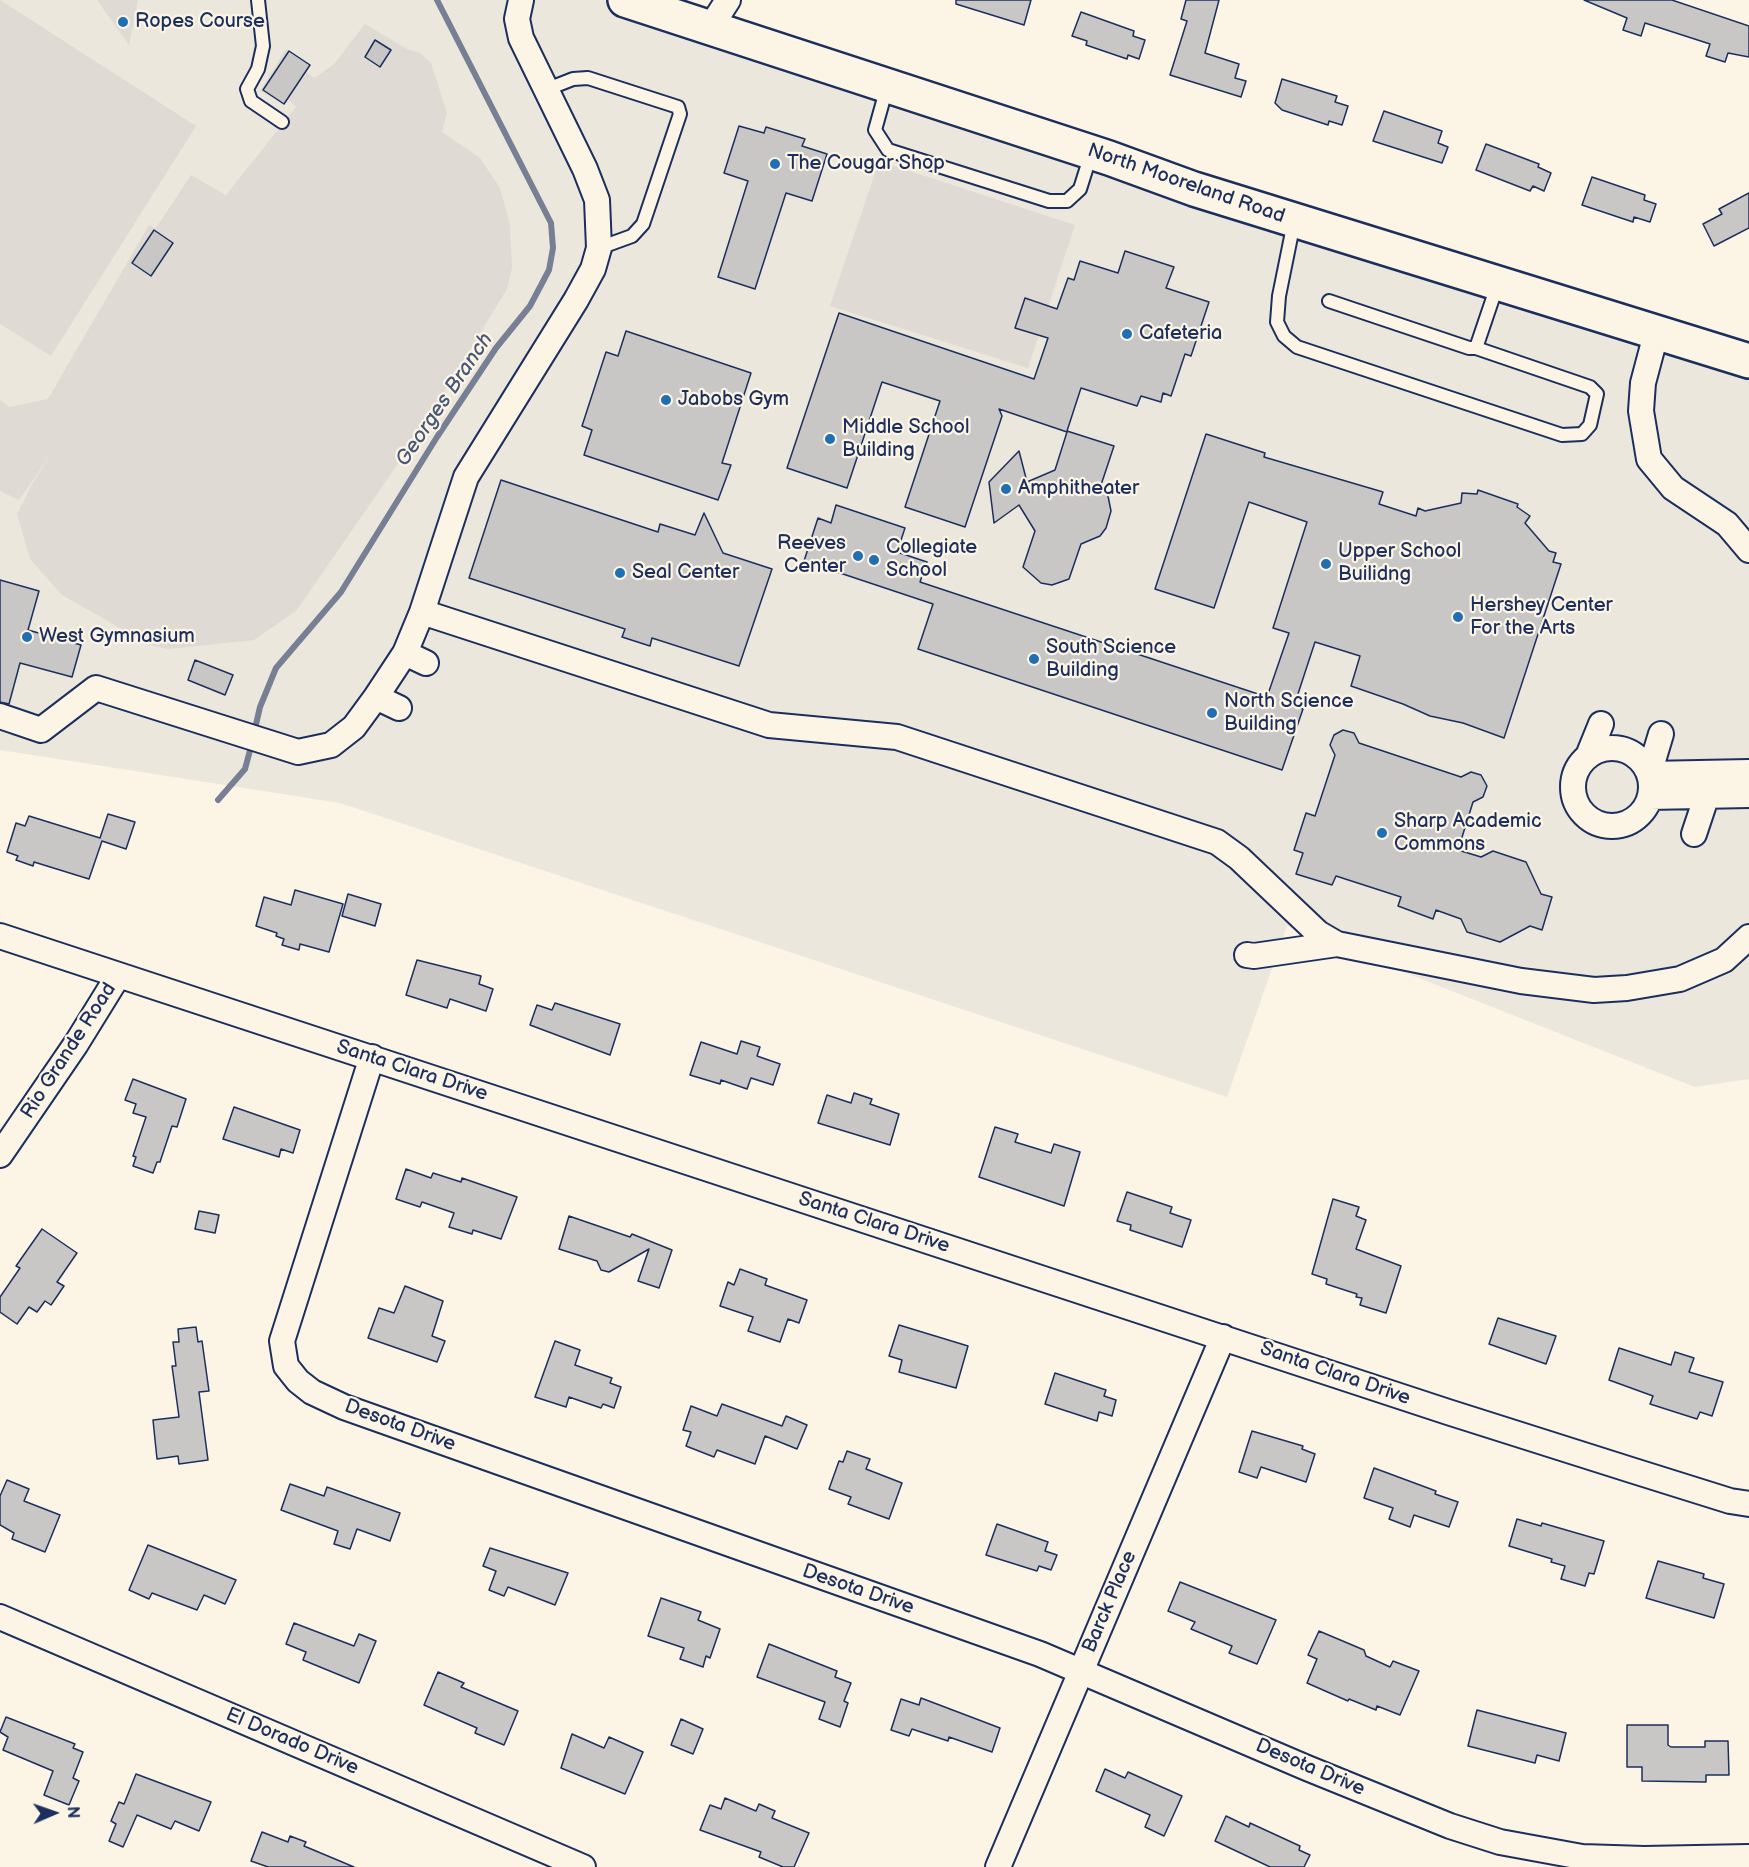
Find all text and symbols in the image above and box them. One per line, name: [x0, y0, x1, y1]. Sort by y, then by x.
place label: Ropes Course: [135, 10, 265, 34]
marker: Ropes Course: [116, 15, 130, 29]
street label: North Mooreland Road: [1084, 139, 1288, 229]
place label: The Cougar Shop: [787, 152, 945, 176]
marker: The Cougar Shop: [768, 157, 782, 171]
place label: Cafeteria: [1139, 322, 1222, 346]
marker: Cafeteria: [1120, 327, 1134, 341]
water label: Georges Branch: [391, 328, 499, 472]
place label: Jabobs Gym: [678, 388, 789, 412]
marker: Jabobs Gym: [659, 393, 673, 407]
place label: Middle School Building: [842, 416, 969, 463]
marker: Middle School Building: [823, 432, 837, 446]
place label: Amphitheater: [1018, 477, 1139, 501]
marker: Amphitheater: [999, 482, 1013, 496]
place label: Reeves Center: [777, 532, 846, 579]
place label: Collegiate School: [886, 536, 977, 583]
place label: Upper School Builidng: [1338, 540, 1461, 587]
marker: Reeves Center: [851, 549, 865, 563]
marker: Collegiate School: [867, 553, 881, 567]
marker: Upper School Builidng: [1319, 557, 1333, 571]
place label: Seal Center: [632, 561, 739, 585]
marker: Seal Center: [613, 566, 627, 580]
place label: Hershey Center For the Arts: [1470, 594, 1613, 641]
marker: Hershey Center For the Arts: [1451, 610, 1465, 624]
place label: West Gymnasium: [39, 625, 195, 649]
marker: West Gymnasium: [20, 630, 34, 644]
place label: South Science Building: [1046, 636, 1176, 683]
marker: South Science Building: [1027, 652, 1041, 666]
place label: North Science Building: [1224, 690, 1353, 737]
marker: North Science Building: [1205, 706, 1219, 720]
place label: Sharp Academic Commons: [1394, 810, 1542, 857]
marker: Sharp Academic Commons: [1375, 826, 1389, 840]
street label: Rio Grande Road: [16, 979, 122, 1123]
street label: Santa Clara Drive: [333, 1035, 491, 1107]
street label: Santa Clara Drive: [795, 1187, 953, 1259]
street label: Santa Clara Drive: [1257, 1337, 1413, 1411]
street label: Desota Drive: [341, 1395, 459, 1457]
street label: Barck Place: [1078, 1547, 1142, 1657]
street label: Desota Drive: [799, 1560, 917, 1620]
street label: El Dorado Drive: [222, 1703, 362, 1781]
street label: Desota Drive: [1252, 1734, 1368, 1802]
north arrow: [24, 1783, 84, 1843]
text: N: [63, 1806, 82, 1819]

